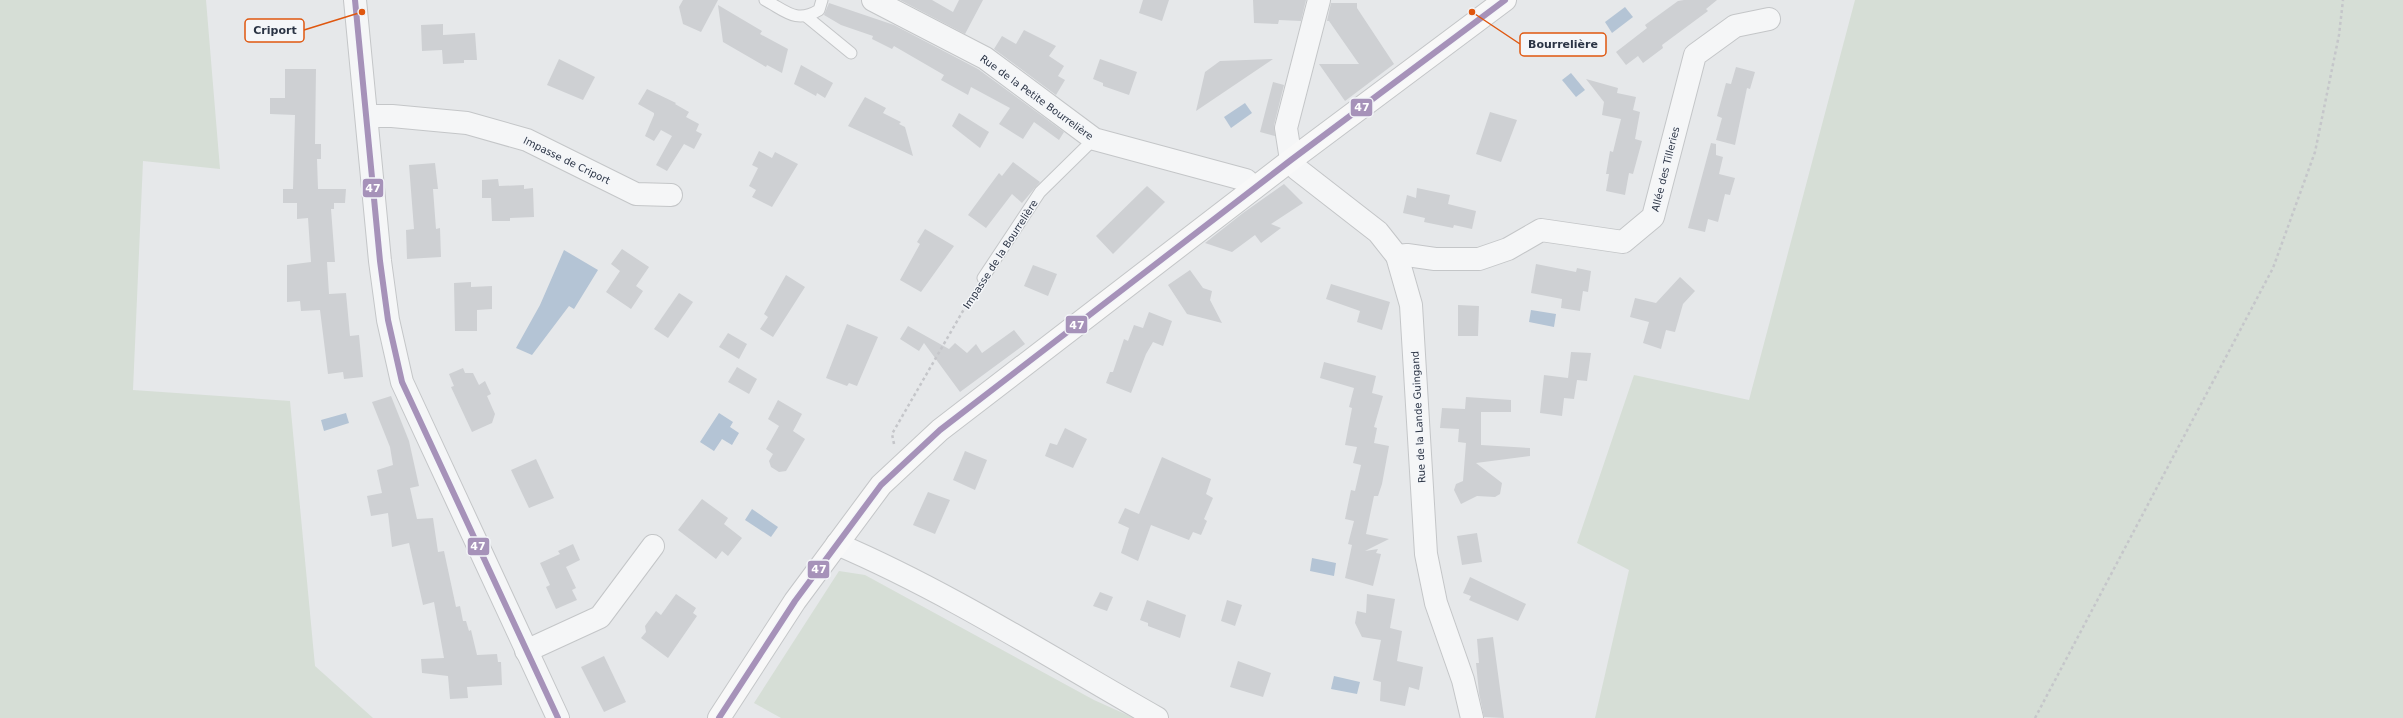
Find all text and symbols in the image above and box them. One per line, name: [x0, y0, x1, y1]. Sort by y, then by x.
callout: Criport: [245, 19, 304, 42]
text: Criport: [253, 24, 297, 37]
callout: Bourrelière: [1520, 33, 1606, 56]
text: Bourrelière: [1528, 38, 1598, 51]
street label: Rue de la Petite Bourrelière: [978, 53, 1095, 142]
line badge: 47: [1350, 98, 1373, 117]
text: 47: [1354, 101, 1370, 114]
street label: Allée des Tilleries: [1650, 125, 1681, 213]
street label: Impasse de Criport: [522, 135, 612, 186]
line badge: 47: [362, 178, 384, 198]
text: 47: [365, 182, 381, 195]
street label: Impasse de la Bourrelière: [961, 198, 1040, 311]
line badge: 47: [1065, 315, 1088, 334]
text: 47: [1069, 319, 1085, 332]
street label: Rue de la Lande Guingand: [1410, 351, 1427, 483]
line badge: 47: [467, 537, 490, 556]
text: 47: [470, 540, 486, 553]
line badge: 47: [807, 560, 830, 579]
text: 47: [811, 563, 827, 576]

